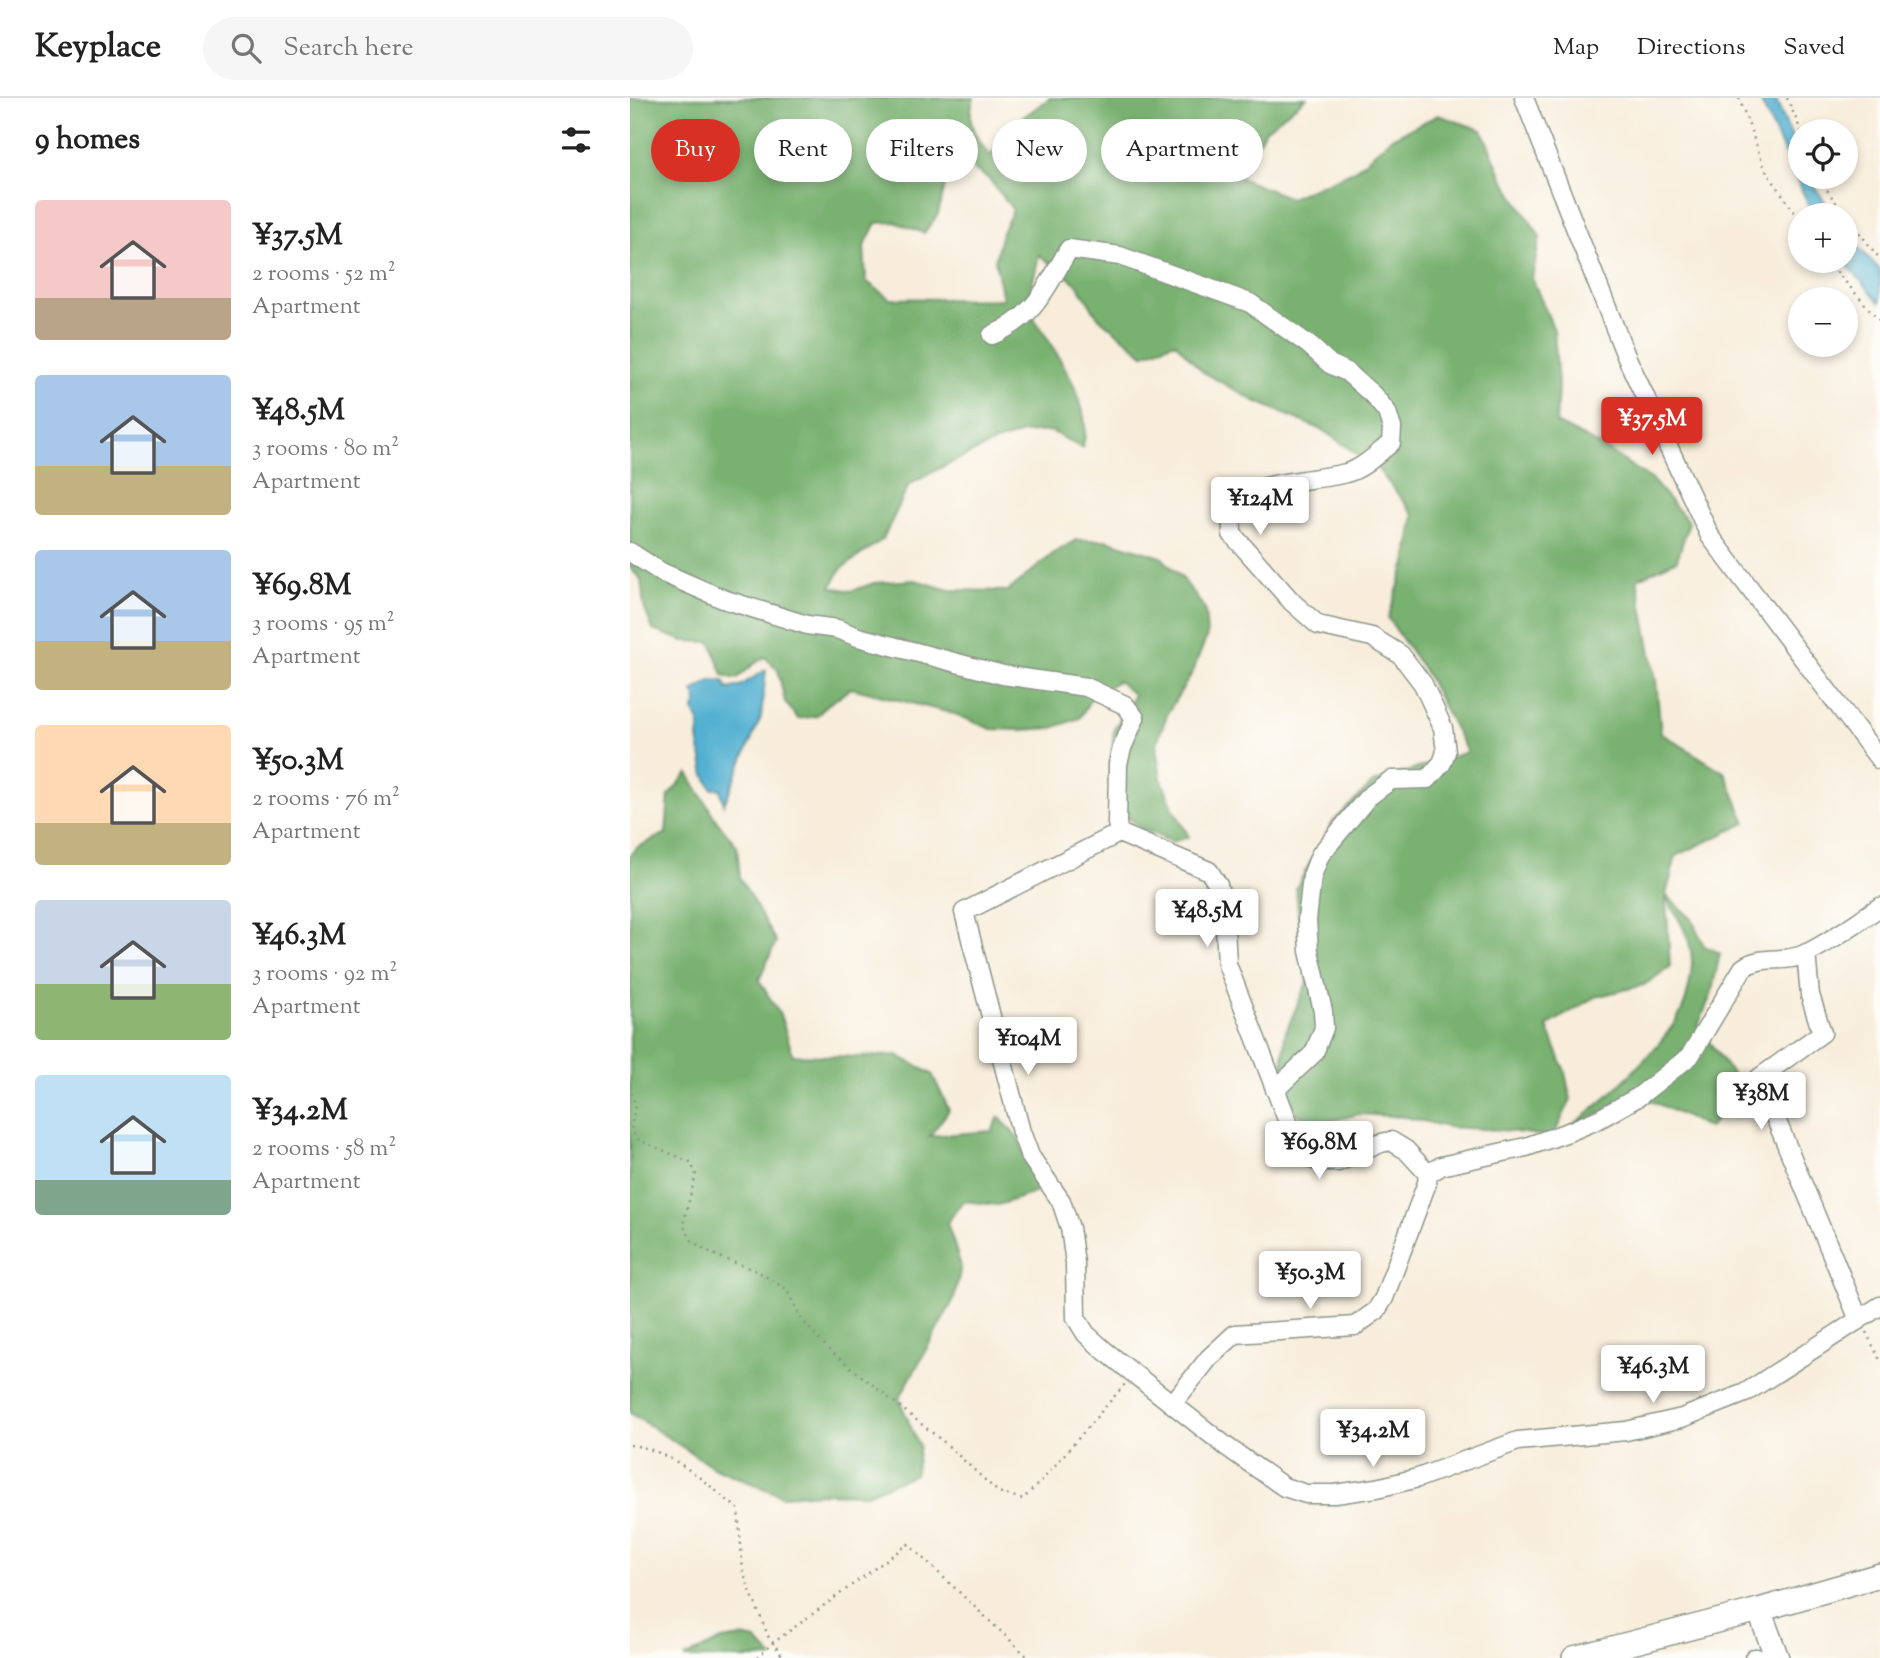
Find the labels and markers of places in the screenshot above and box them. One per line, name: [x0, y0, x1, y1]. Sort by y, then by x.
pin: ¥37.5M: [1595, 398, 1709, 457]
pin: ¥124M: [1211, 478, 1309, 537]
pin: ¥48.5M: [1150, 890, 1264, 949]
pin: ¥104M: [979, 1018, 1077, 1077]
pin: ¥38M: [1720, 1072, 1802, 1132]
pin: ¥69.8M: [1262, 1122, 1376, 1181]
pin: ¥50.3M: [1253, 1252, 1367, 1311]
pin: ¥46.3M: [1596, 1346, 1710, 1405]
pin: ¥34.2M: [1316, 1410, 1430, 1469]

